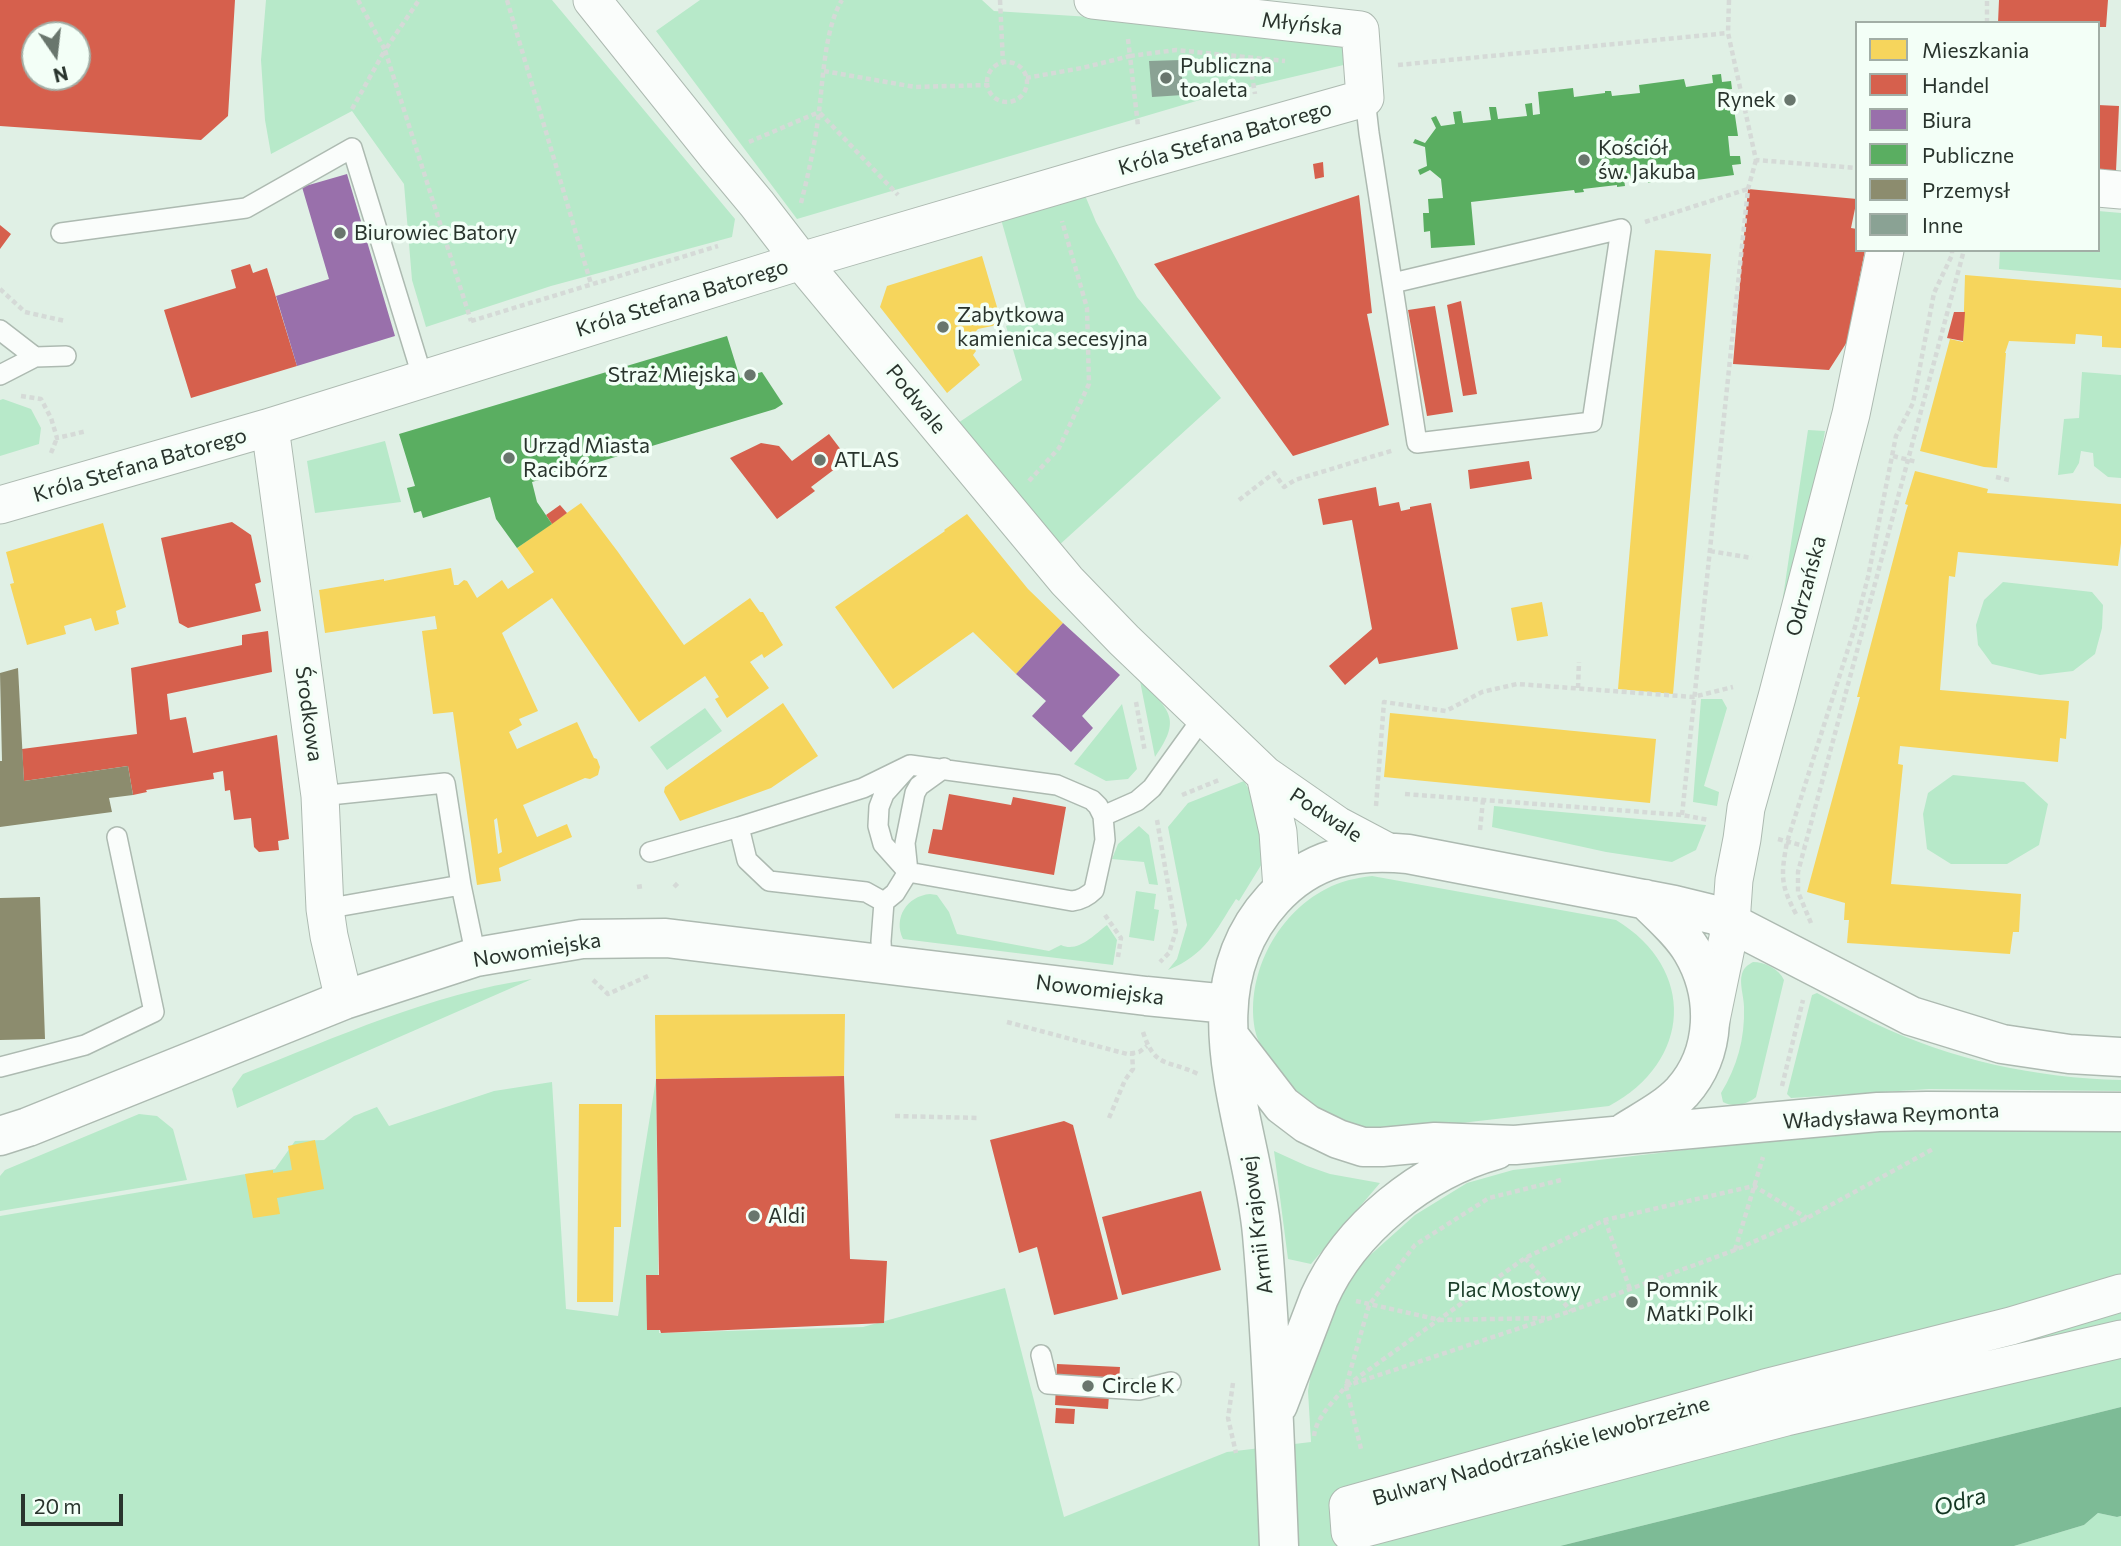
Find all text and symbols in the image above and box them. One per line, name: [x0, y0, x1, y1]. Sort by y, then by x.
street label: Młyńska: [1260, 7, 1344, 41]
north arrow: [21, 21, 91, 91]
legend: [1855, 21, 2100, 252]
text: Mieszkania: [1922, 37, 2029, 62]
place label: Publiczna toaleta: [1180, 53, 1272, 103]
text: N: [51, 62, 70, 88]
marker: Publiczna toaleta: [1158, 70, 1174, 86]
text: Handel: [1922, 72, 1989, 97]
place label: Rynek: [1717, 87, 1776, 113]
marker: Rynek: [1782, 92, 1798, 108]
street label: Króla Stefana Batorego: [1115, 95, 1335, 181]
text: Biura: [1922, 107, 1972, 132]
place label: Kościół św. Jakuba: [1598, 135, 1696, 185]
text: Publiczne: [1922, 142, 2014, 167]
marker: Kościół św. Jakuba: [1576, 152, 1592, 168]
text: Przemysł: [1922, 177, 2010, 202]
text: Inne: [1922, 212, 1963, 237]
place label: Biurowiec Batory: [354, 220, 517, 246]
marker: Biurowiec Batory: [332, 225, 348, 241]
street label: Króla Stefana Batorego: [573, 254, 791, 342]
place label: Zabytkowa kamienica secesyjna: [957, 302, 1148, 352]
marker: Zabytkowa kamienica secesyjna: [935, 319, 951, 335]
street label: Podwale: [881, 359, 951, 439]
place label: Straż Miejska: [608, 362, 736, 388]
marker: Straż Miejska: [742, 367, 758, 383]
street label: Króla Stefana Batorego: [30, 422, 250, 508]
place label: Urząd Miasta Racibórz: [523, 433, 650, 483]
place label: ATLAS: [834, 447, 899, 473]
marker: Urząd Miasta Racibórz: [501, 450, 517, 466]
marker: ATLAS: [812, 452, 828, 468]
street label: Odrzańska: [1780, 533, 1832, 639]
street label: Środkowa: [290, 665, 328, 763]
street label: Podwale: [1285, 782, 1367, 848]
street label: Nowomiejska: [471, 927, 603, 973]
street label: Nowomiejska: [1034, 970, 1166, 1010]
street label: Władysława Reymonta: [1782, 1098, 2000, 1134]
street label: Armii Krajowej: [1236, 1154, 1278, 1296]
place label: Aldi: [768, 1203, 805, 1229]
marker: Aldi: [746, 1208, 762, 1224]
park label: Plac Mostowy: [1447, 1277, 1581, 1303]
place label: Pomnik Matki Polki: [1646, 1277, 1754, 1327]
marker: Pomnik Matki Polki: [1624, 1294, 1640, 1310]
place label: Circle K: [1102, 1373, 1175, 1399]
marker: Circle K: [1080, 1378, 1096, 1394]
street label: Bulwary Nadodrzańskie lewobrzeżne: [1370, 1391, 1712, 1511]
scale bar: [24, 1480, 126, 1524]
water label: Odra: [1931, 1482, 1989, 1522]
text: 20 m: [34, 1493, 82, 1518]

